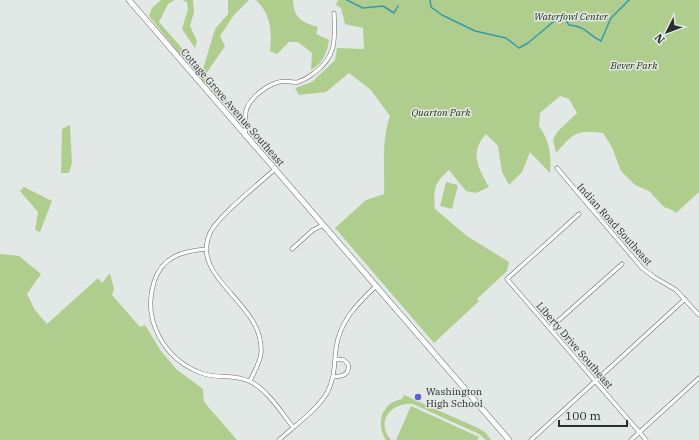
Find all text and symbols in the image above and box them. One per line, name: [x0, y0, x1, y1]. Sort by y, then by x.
park label: Waterfowl Center: [534, 10, 609, 23]
north arrow: [647, 12, 687, 52]
text: N: [651, 31, 668, 47]
street label: Cottage Grove Avenue Southeast: [178, 46, 288, 169]
park label: Bever Park: [610, 59, 658, 72]
park label: Quarton Park: [411, 106, 471, 119]
street label: Indian Road Southeast: [574, 181, 655, 268]
street label: Liberty Drive Southeast: [533, 299, 616, 392]
place label: Washington High School: [426, 385, 483, 410]
marker: Washington High School: [413, 392, 423, 402]
scale bar: [559, 402, 627, 428]
text: 100 m: [565, 408, 601, 423]

